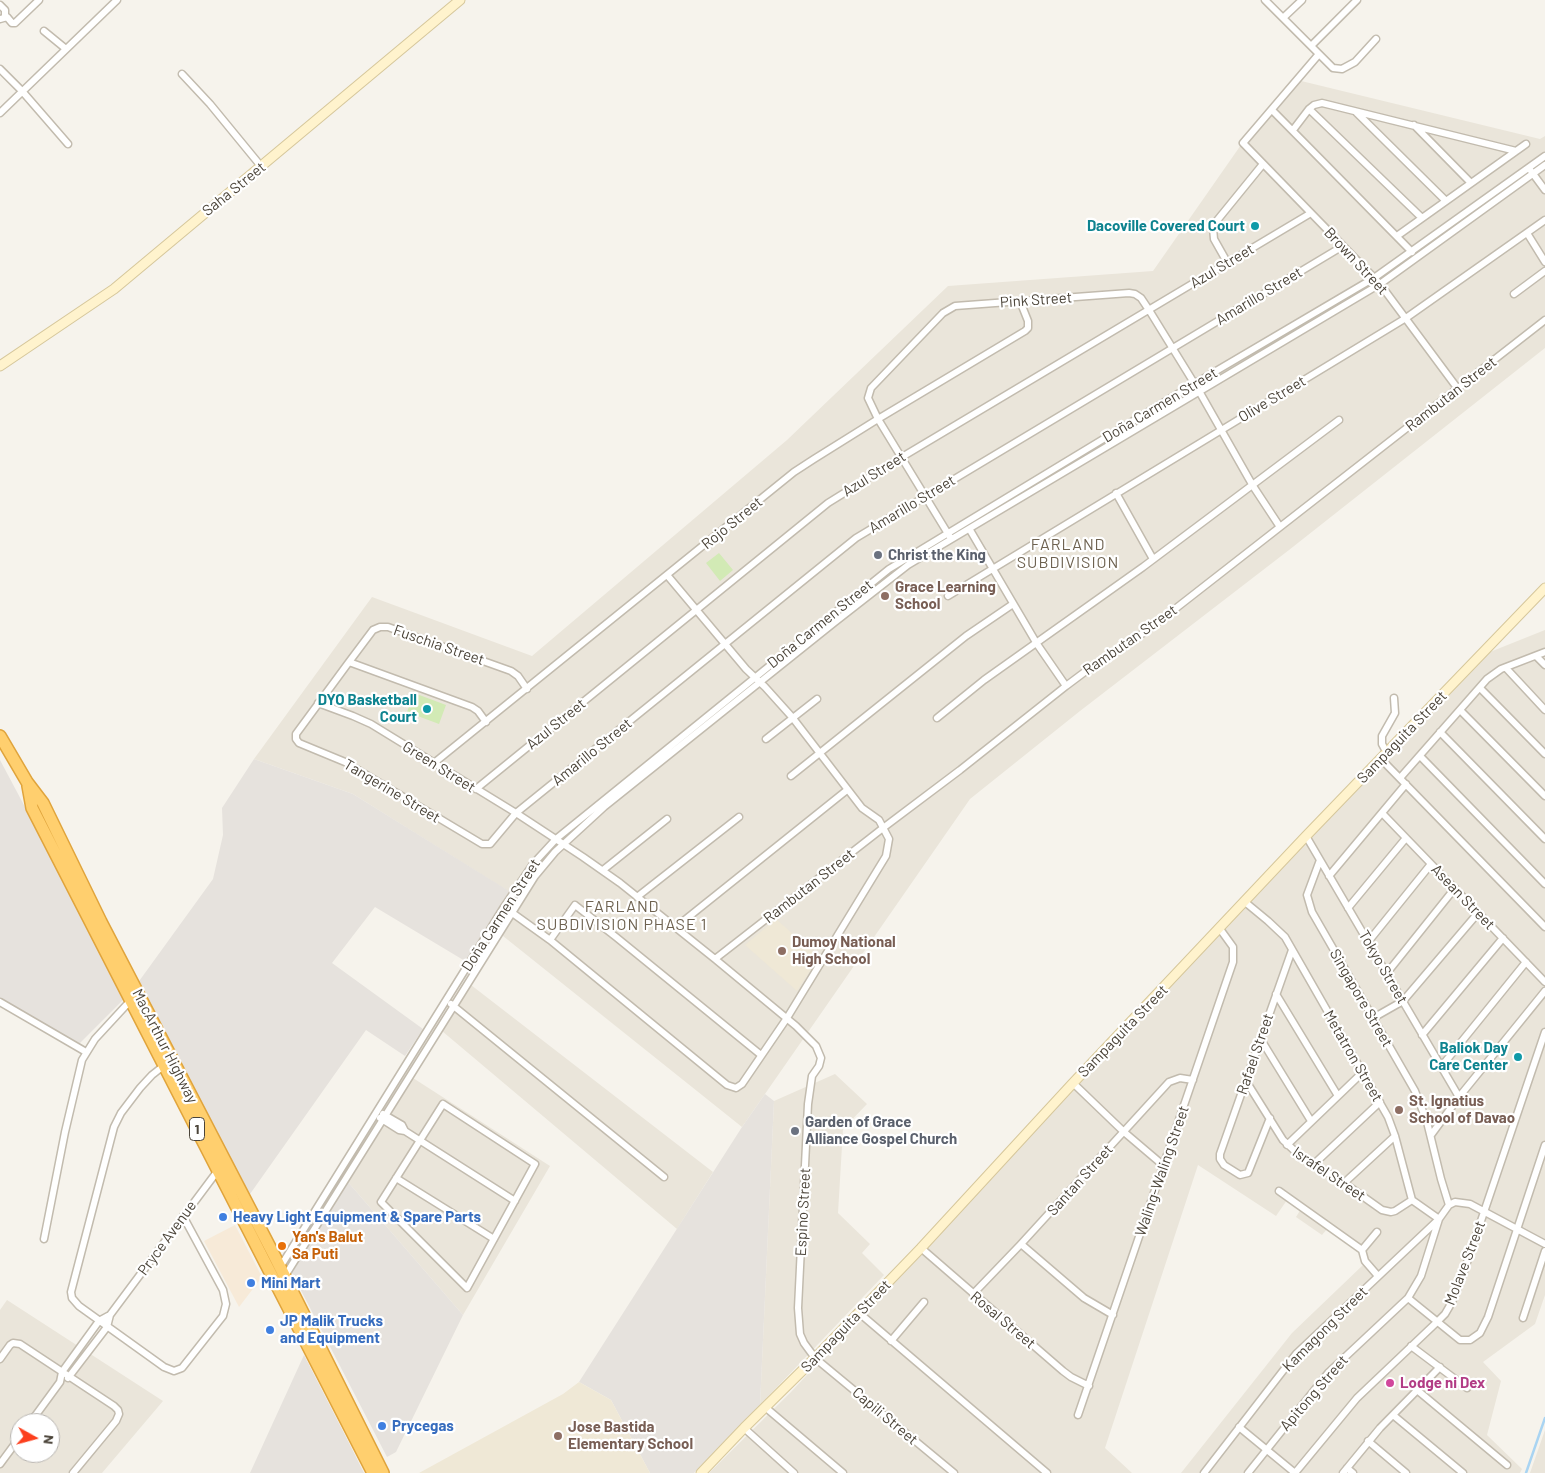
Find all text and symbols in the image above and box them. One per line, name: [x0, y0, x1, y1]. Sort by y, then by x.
street label: Saha Street: [199, 158, 269, 220]
place label: Dacoville Covered Court: [1087, 217, 1245, 235]
marker: Dacoville Covered Court: [1249, 220, 1261, 232]
street label: Brown Street: [1320, 224, 1392, 298]
street label: Azul Street: [1187, 240, 1257, 292]
street label: Amarillo Street: [1213, 263, 1305, 329]
street label: Pink Street: [999, 289, 1073, 311]
street label: Rambutan Street: [1402, 353, 1500, 435]
street label: Doña Carmen Street: [1099, 364, 1221, 446]
street label: Olive Street: [1235, 372, 1309, 426]
street label: Azul Street: [839, 447, 909, 501]
street label: Amarillo Street: [866, 471, 958, 537]
street label: Rojo Street: [698, 493, 766, 553]
district label: FARLAND SUBDIVISION: [1015, 535, 1121, 573]
place label: Christ the King: [888, 546, 986, 564]
marker: Christ the King: [872, 549, 884, 561]
street label: Doña Carmen Street: [764, 576, 876, 672]
place label: Grace Learning School: [895, 578, 996, 613]
marker: Grace Learning School: [879, 590, 891, 602]
street label: Rambutan Street: [1080, 601, 1180, 679]
street label: Fuschia Street: [391, 621, 487, 669]
street label: Sampaguita Street: [1353, 687, 1451, 787]
place label: DYO Basketball Court: [318, 691, 417, 726]
street label: Azul Street: [523, 695, 589, 753]
marker: DYO Basketball Court: [421, 703, 433, 715]
street label: Amarillo Street: [548, 714, 636, 790]
street label: Green Street: [399, 737, 479, 797]
street label: Tangerine Street: [341, 755, 443, 827]
street label: Rambutan Street: [760, 845, 858, 927]
street label: Doña Carmen Street: [458, 855, 544, 975]
street label: Asean Street: [1427, 861, 1499, 933]
district label: FARLAND SUBDIVISION PHASE 1: [534, 897, 710, 935]
street label: Tokyo Street: [1355, 927, 1411, 1007]
place label: Dumoy National High School: [792, 933, 896, 968]
marker: Dumoy National High School: [776, 945, 788, 957]
street label: Singapore Street: [1326, 946, 1396, 1050]
street label: Sampaguita Street: [1074, 981, 1172, 1081]
street label: MacArthur Highway: [128, 986, 202, 1106]
street label: Metatron Street: [1320, 1007, 1386, 1105]
street label: Rafael Street: [1233, 1011, 1277, 1097]
place label: Baliok Day Care Center: [1429, 1039, 1508, 1074]
marker: Baliok Day Care Center: [1512, 1051, 1524, 1063]
place label: St. Ignatius School of Davao: [1409, 1092, 1515, 1127]
street label: Waling-Waling Street: [1131, 1103, 1193, 1239]
marker: St. Ignatius School of Davao: [1393, 1104, 1405, 1116]
place label: Garden of Grace Alliance Gospel Church: [805, 1113, 957, 1148]
road number: 1: [190, 1118, 204, 1140]
marker: Garden of Grace Alliance Gospel Church: [789, 1125, 801, 1137]
street label: Santan Street: [1043, 1141, 1117, 1219]
street label: Israfel Street: [1289, 1143, 1369, 1205]
street label: Espino Street: [792, 1167, 814, 1257]
street label: Pryce Avenue: [134, 1197, 200, 1279]
place label: Heavy Light Equipment & Spare Parts: [233, 1208, 481, 1226]
marker: Heavy Light Equipment & Spare Parts: [217, 1211, 229, 1223]
street label: Molave Street: [1441, 1218, 1489, 1308]
place label: Yan's Balut Sa Puti: [292, 1228, 363, 1263]
marker: Yan's Balut Sa Puti: [276, 1240, 288, 1252]
place label: Mini Mart: [261, 1274, 321, 1292]
street label: Sampaguita Street: [797, 1276, 895, 1376]
marker: Mini Mart: [245, 1277, 257, 1289]
street label: Kamagong Street: [1279, 1283, 1371, 1375]
street label: Rosal Street: [967, 1288, 1039, 1352]
place label: JP Malik Trucks and Equipment: [280, 1312, 383, 1347]
marker: JP Malik Trucks and Equipment: [264, 1324, 276, 1336]
street label: Apitong Street: [1276, 1351, 1352, 1435]
place label: Lodge ni Dex: [1400, 1374, 1485, 1392]
marker: Lodge ni Dex: [1384, 1377, 1396, 1389]
street label: Capili Street: [849, 1383, 921, 1449]
north arrow: [10, 1413, 60, 1463]
place label: Prycegas: [392, 1417, 454, 1435]
place label: Jose Bastida Elementary School: [568, 1418, 693, 1453]
marker: Prycegas: [376, 1420, 388, 1432]
marker: Jose Bastida Elementary School: [552, 1430, 564, 1442]
text: N: [40, 1434, 58, 1445]

